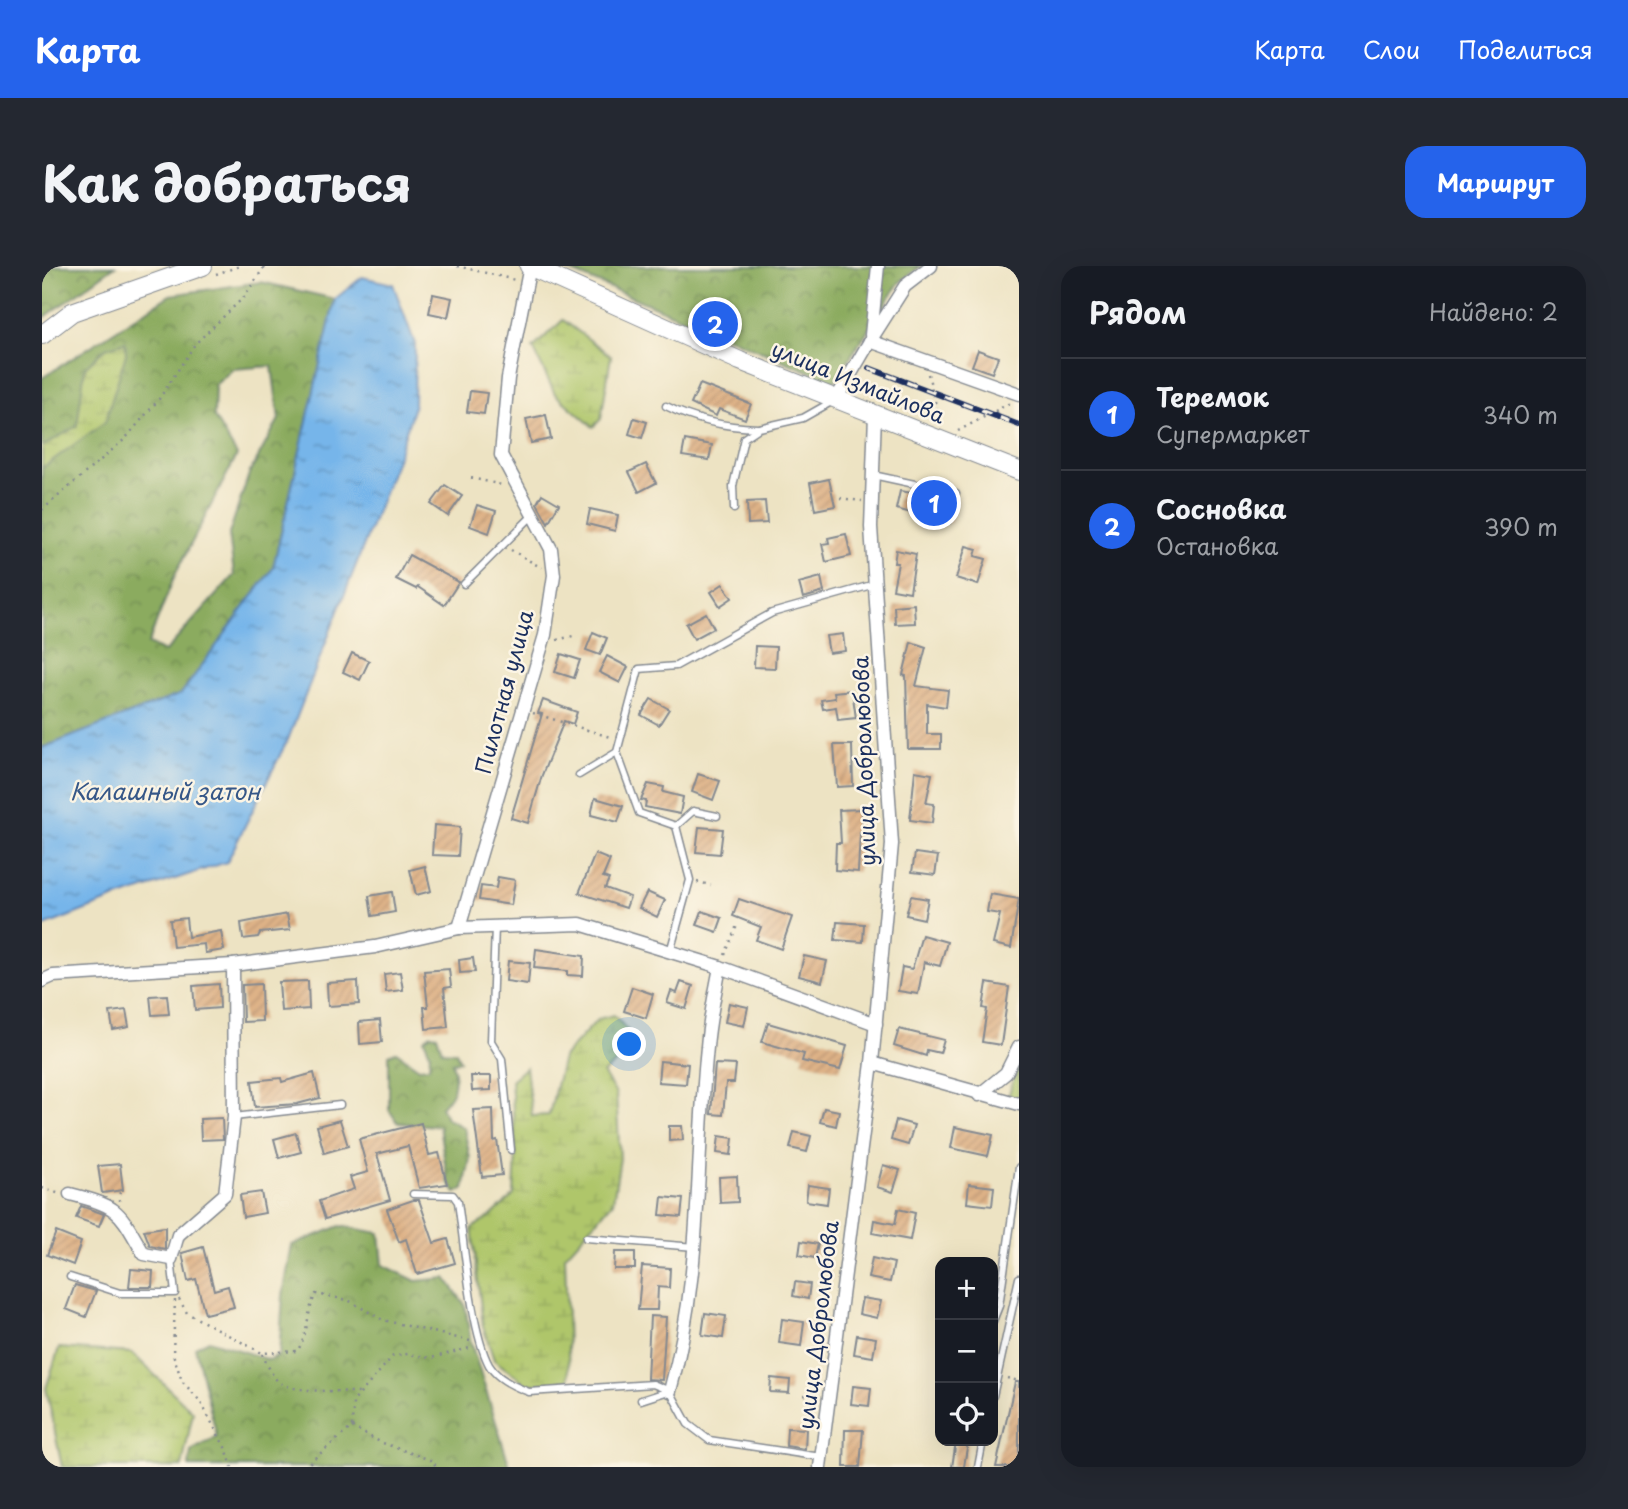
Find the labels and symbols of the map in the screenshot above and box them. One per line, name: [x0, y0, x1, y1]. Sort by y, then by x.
pin: 2: [692, 298, 738, 350]
street label: улица Измайлова: [767, 332, 950, 431]
pin: 1: [911, 477, 957, 529]
street label: Пилотная улица: [466, 605, 541, 777]
street label: улица Добролюбова: [843, 655, 883, 867]
water label: Калашный затон: [70, 773, 262, 808]
your location: [612, 1027, 646, 1061]
street label: улица Добролюбова: [788, 1218, 846, 1431]

